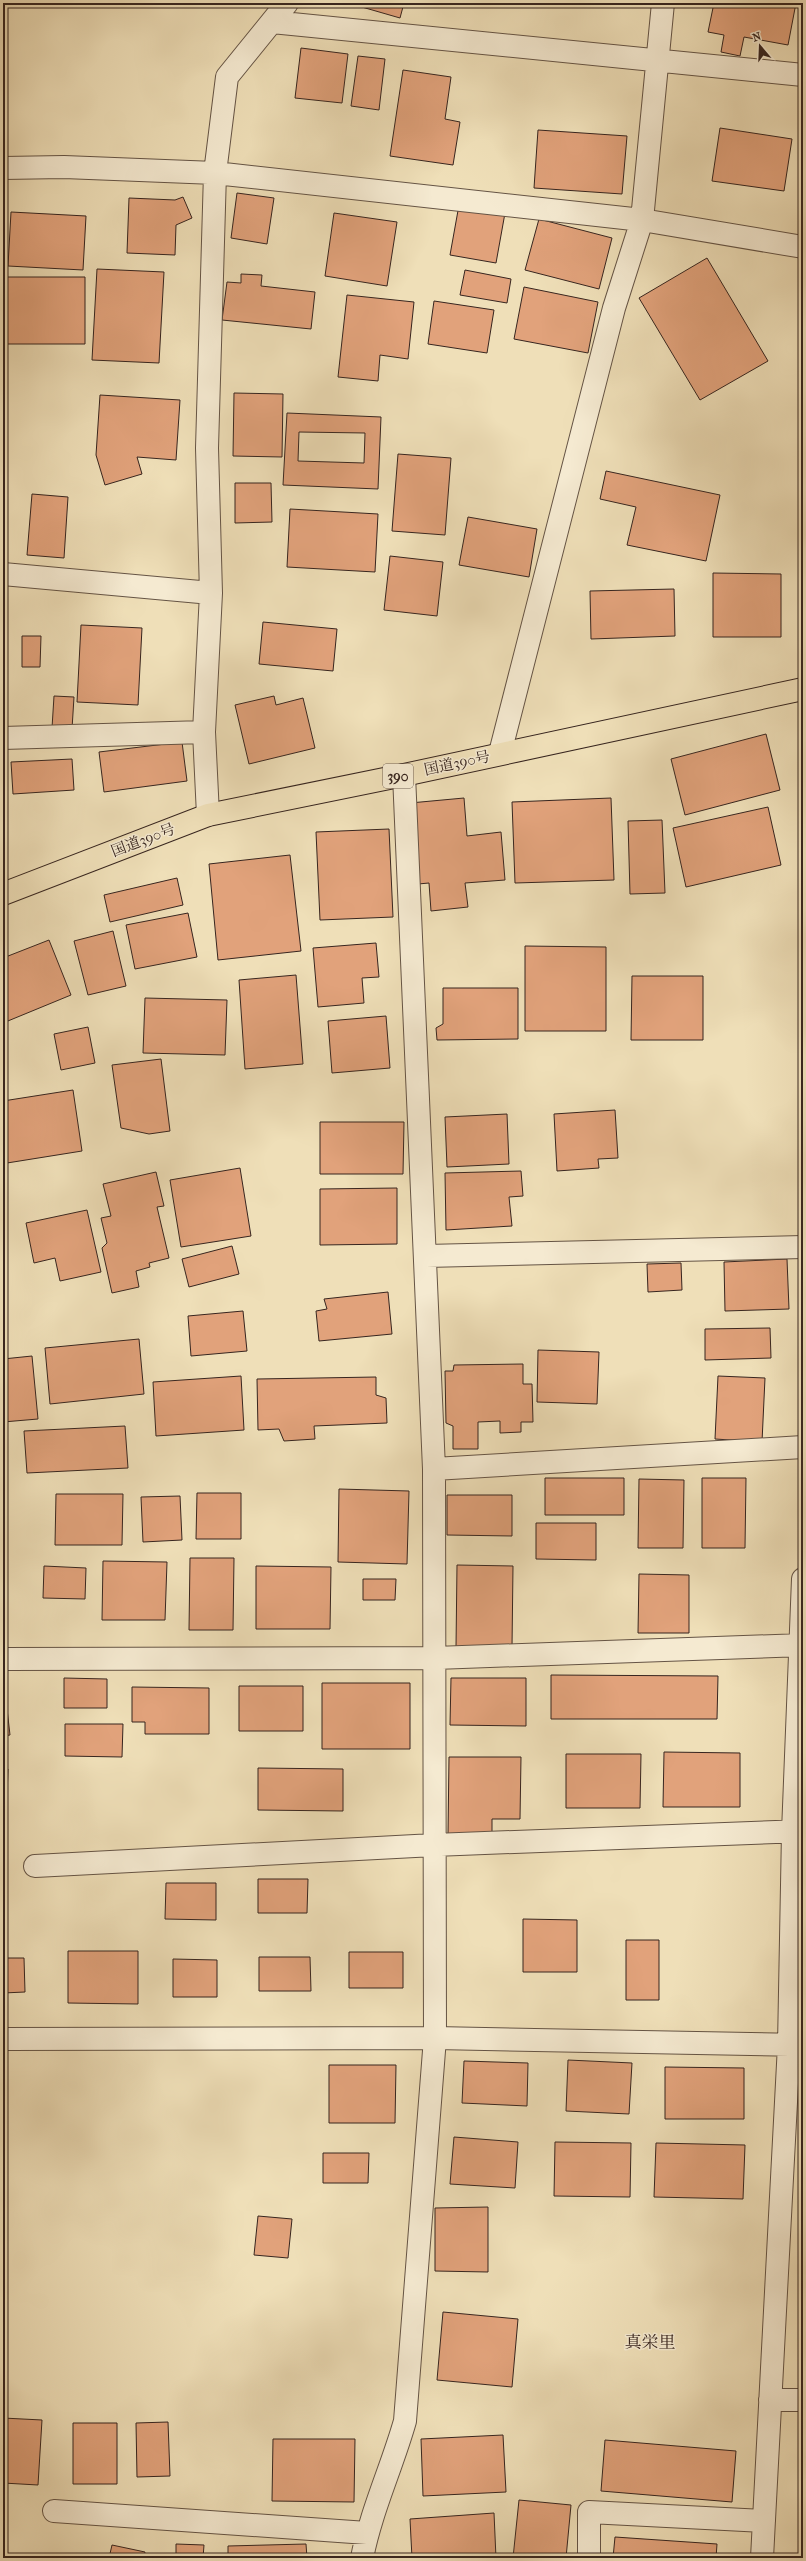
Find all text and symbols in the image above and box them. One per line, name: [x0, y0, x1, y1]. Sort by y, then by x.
north arrow: [740, 26, 780, 66]
text: N: [751, 29, 764, 45]
street label: 国道390号: [422, 747, 492, 779]
road number: 390: [383, 764, 413, 788]
street label: 国道390号: [108, 820, 178, 860]
district label: 真栄里: [625, 2332, 676, 2352]

